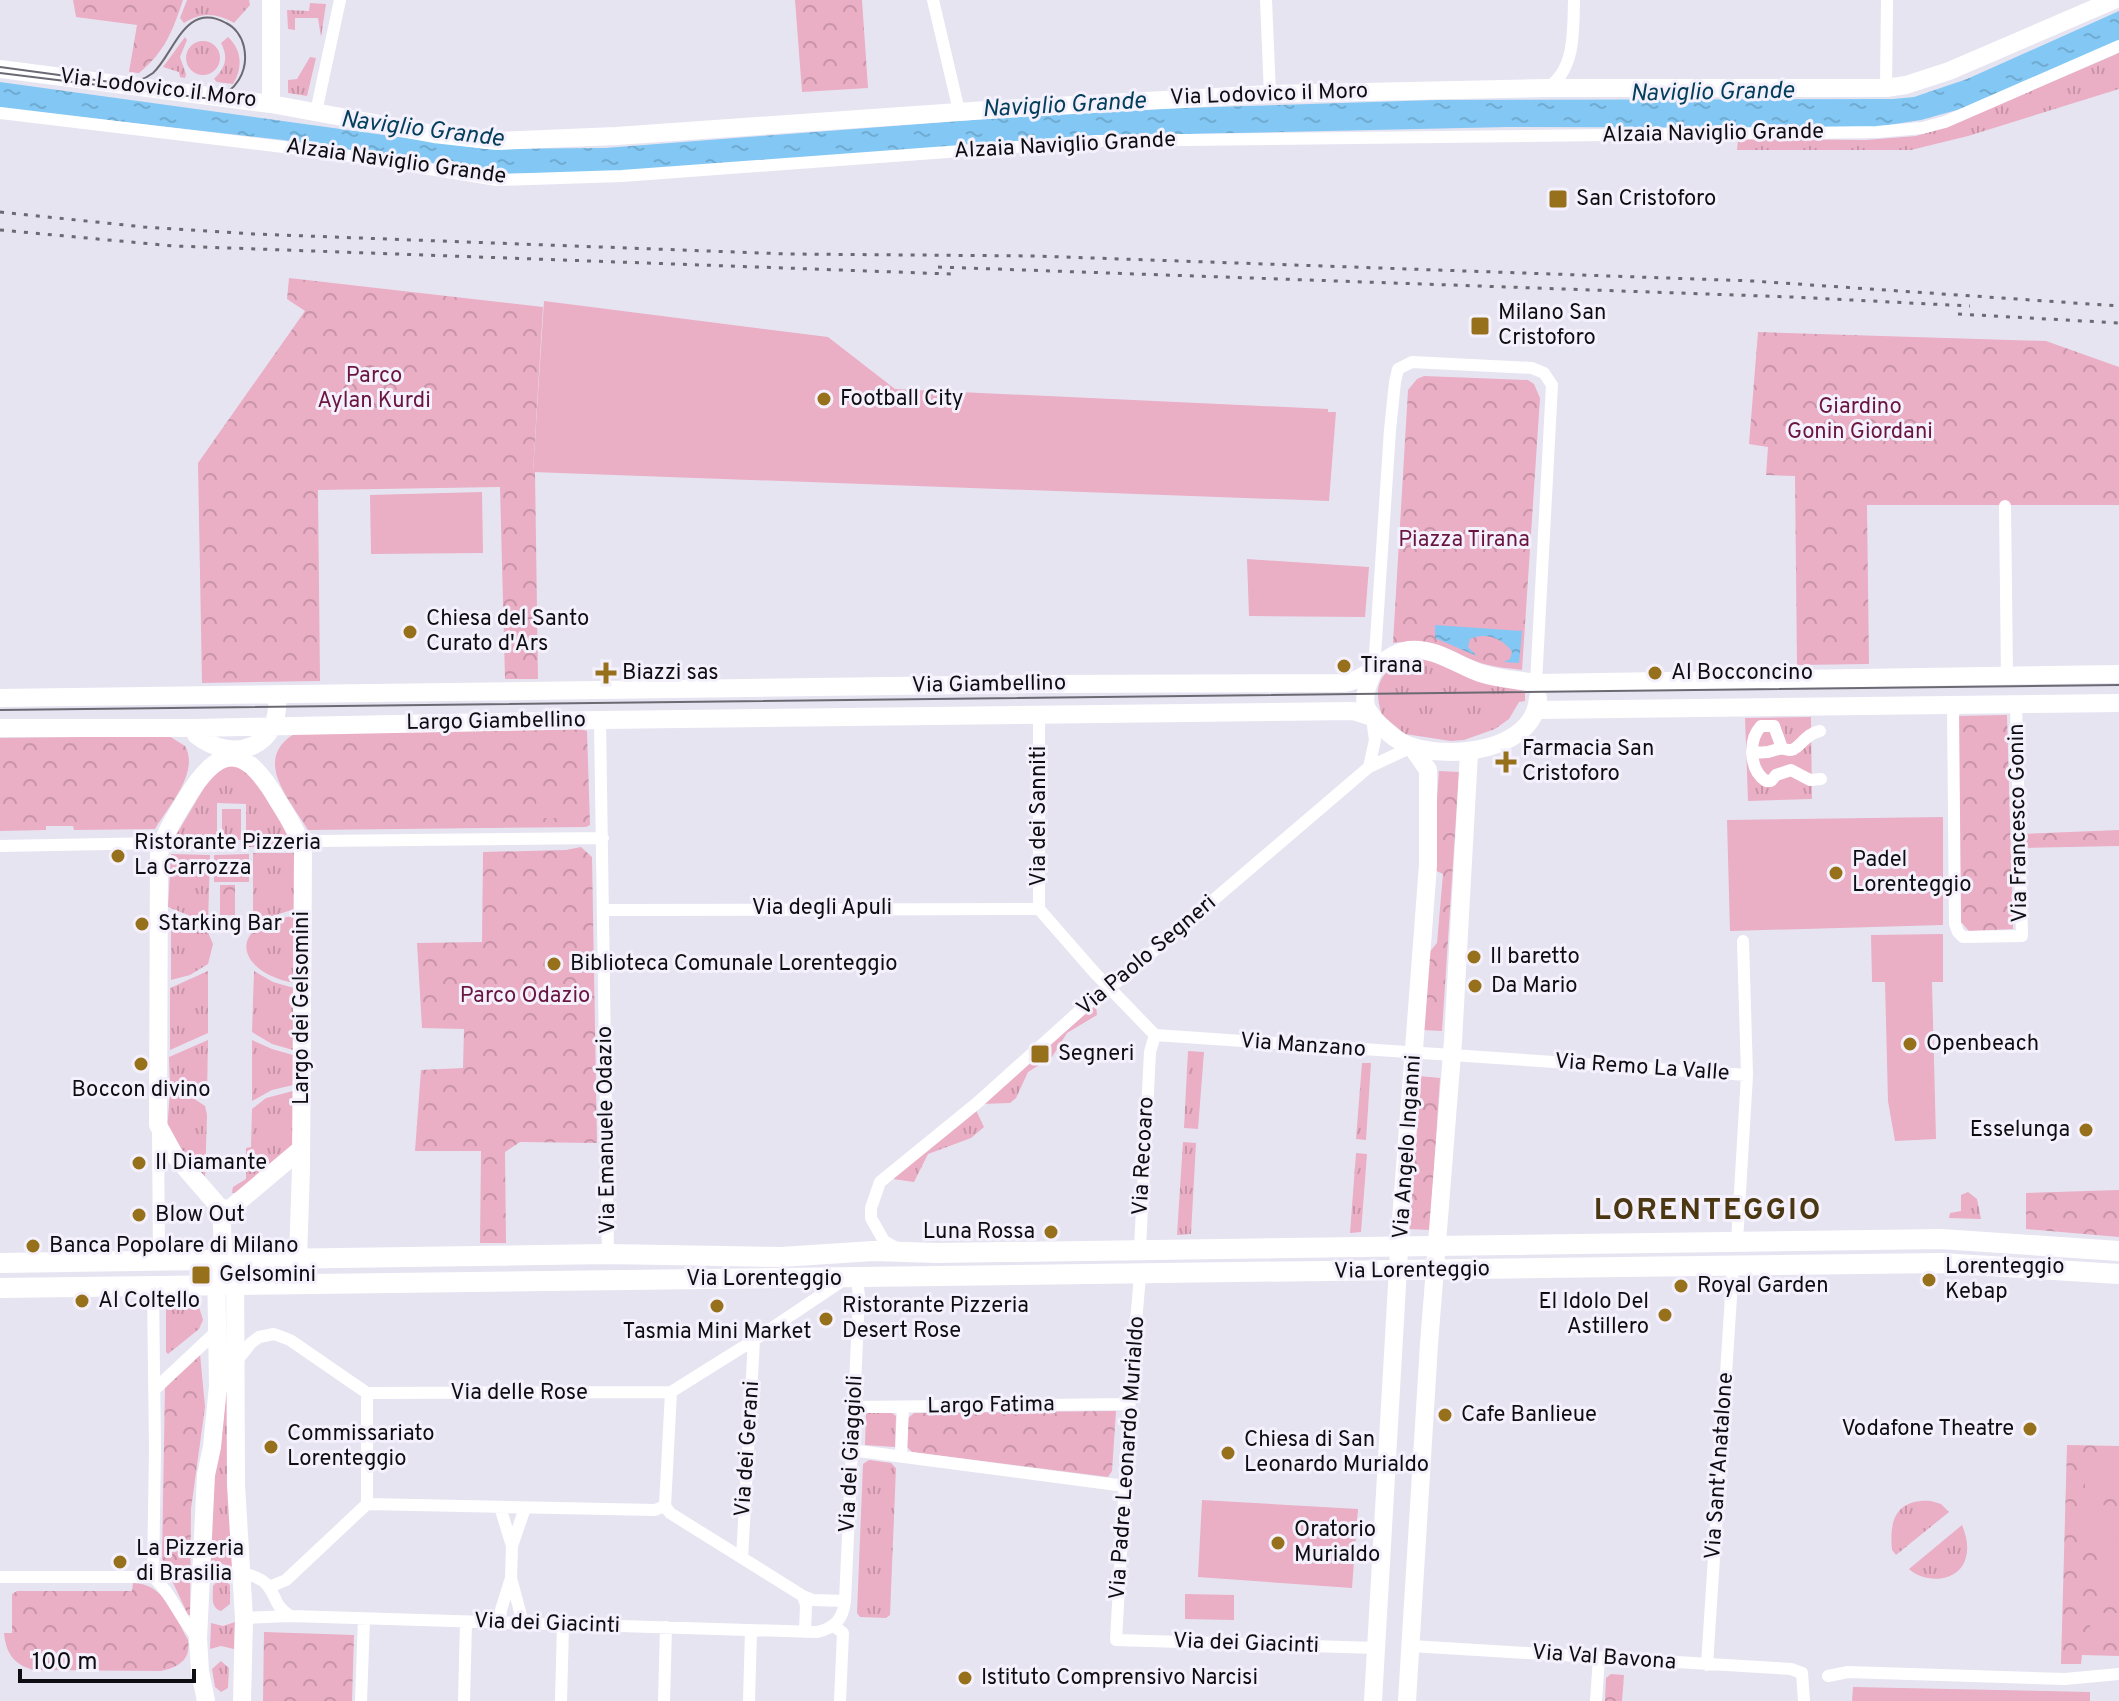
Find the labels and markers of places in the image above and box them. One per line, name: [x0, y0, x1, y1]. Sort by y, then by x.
place label: San Cristoforo: [1576, 186, 1716, 213]
marker: San Cristoforo: [1547, 188, 1569, 210]
place label: Milano San Cristoforo: [1498, 300, 1606, 352]
marker: Milano San Cristoforo: [1469, 315, 1491, 337]
place label: Football City: [840, 386, 964, 413]
marker: Football City: [815, 390, 833, 408]
place label: Chiesa del Santo Curato d'Ars: [426, 606, 589, 658]
marker: Chiesa del Santo Curato d'Ars: [401, 623, 419, 641]
place label: Tirana: [1360, 653, 1422, 680]
marker: Tirana: [1335, 657, 1353, 675]
place label: Biazzi sas: [622, 660, 719, 687]
place label: Al Bocconcino: [1671, 660, 1813, 687]
marker: Biazzi sas: [597, 664, 615, 682]
marker: Al Bocconcino: [1646, 664, 1664, 682]
place label: Farmacia San Cristoforo: [1522, 736, 1654, 788]
marker: Farmacia San Cristoforo: [1497, 753, 1515, 771]
place label: Ristorante Pizzeria La Carrozza: [134, 830, 321, 882]
marker: Ristorante Pizzeria La Carrozza: [109, 847, 127, 865]
place label: Padel Lorenteggio: [1852, 847, 1971, 899]
marker: Padel Lorenteggio: [1827, 864, 1845, 882]
place label: Starking Bar: [158, 911, 282, 938]
marker: Starking Bar: [133, 915, 151, 933]
place label: Il baretto: [1490, 944, 1580, 971]
marker: Il baretto: [1465, 948, 1483, 966]
place label: Biblioteca Comunale Lorenteggio: [570, 951, 898, 978]
marker: Biblioteca Comunale Lorenteggio: [545, 955, 563, 973]
place label: Da Mario: [1491, 973, 1578, 1000]
marker: Da Mario: [1466, 977, 1484, 995]
place label: Openbeach: [1926, 1031, 2039, 1058]
marker: Openbeach: [1901, 1035, 1919, 1053]
place label: Segneri: [1058, 1041, 1134, 1068]
marker: Segneri: [1029, 1043, 1051, 1065]
marker: Boccon divino: [132, 1055, 150, 1073]
place label: Boccon divino: [71, 1077, 211, 1104]
place label: Esselunga: [1970, 1117, 2070, 1144]
marker: Esselunga: [2077, 1121, 2095, 1139]
place label: Il Diamante: [155, 1150, 267, 1177]
marker: Il Diamante: [130, 1154, 148, 1172]
place label: Blow Out: [155, 1202, 245, 1229]
marker: Blow Out: [130, 1206, 148, 1224]
place label: Luna Rossa: [923, 1219, 1035, 1246]
marker: Luna Rossa: [1042, 1223, 1060, 1241]
place label: Banca Popolare di Milano: [49, 1233, 299, 1260]
marker: Banca Popolare di Milano: [24, 1237, 42, 1255]
place label: Lorenteggio Kebap: [1945, 1254, 2064, 1306]
place label: Gelsomini: [219, 1262, 316, 1289]
marker: Gelsomini: [190, 1264, 212, 1286]
marker: Lorenteggio Kebap: [1920, 1271, 1938, 1289]
place label: Royal Garden: [1697, 1273, 1829, 1300]
marker: Royal Garden: [1672, 1277, 1690, 1295]
place label: Al Coltello: [98, 1288, 200, 1315]
place label: El Idolo Del Astillero: [1538, 1289, 1649, 1341]
marker: Al Coltello: [73, 1292, 91, 1310]
place label: Ristorante Pizzeria Desert Rose: [842, 1293, 1029, 1345]
marker: Tasmia Mini Market: [708, 1297, 726, 1315]
marker: El Idolo Del Astillero: [1656, 1306, 1674, 1324]
marker: Ristorante Pizzeria Desert Rose: [817, 1310, 835, 1328]
place label: Tasmia Mini Market: [623, 1319, 811, 1346]
place label: Cafe Banlieue: [1461, 1402, 1597, 1429]
marker: Cafe Banlieue: [1436, 1406, 1454, 1424]
place label: Vodafone Theatre: [1842, 1416, 2014, 1443]
marker: Vodafone Theatre: [2021, 1420, 2039, 1438]
place label: Commissariato Lorenteggio: [287, 1421, 435, 1473]
place label: Chiesa di San Leonardo Murialdo: [1244, 1427, 1429, 1479]
marker: Commissariato Lorenteggio: [262, 1438, 280, 1456]
marker: Chiesa di San Leonardo Murialdo: [1219, 1444, 1237, 1462]
place label: Oratorio Murialdo: [1294, 1517, 1380, 1569]
marker: Oratorio Murialdo: [1269, 1534, 1287, 1552]
place label: La Pizzeria di Brasilia: [136, 1536, 244, 1588]
marker: La Pizzeria di Brasilia: [111, 1553, 129, 1571]
place label: Istituto Comprensivo Narcisi: [981, 1665, 1258, 1692]
marker: Istituto Comprensivo Narcisi: [956, 1669, 974, 1687]

